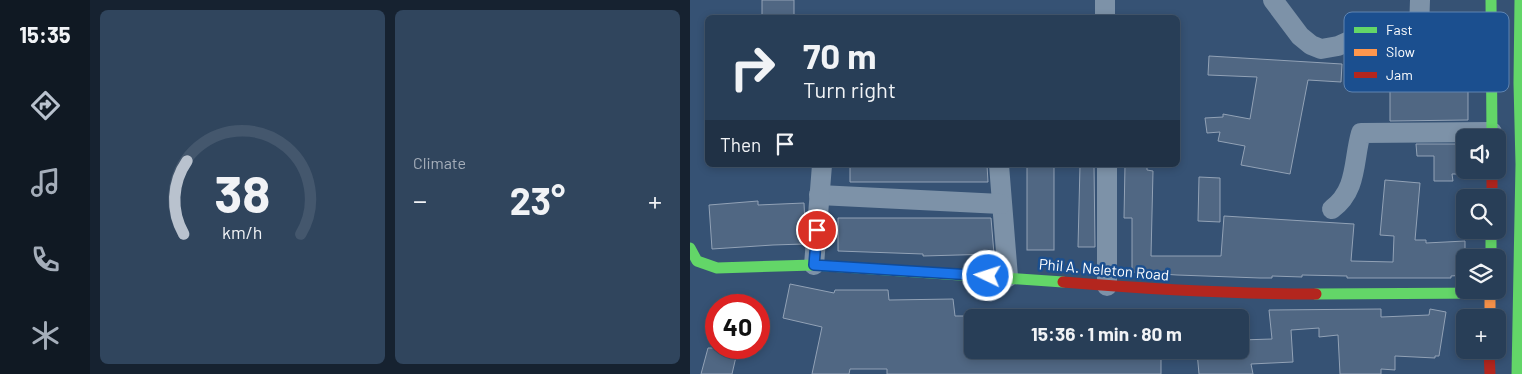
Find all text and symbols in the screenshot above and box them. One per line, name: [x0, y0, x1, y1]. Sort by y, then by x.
legend: [1344, 12, 1509, 92]
text: 15:35: [19, 21, 71, 47]
text: Fast: [1386, 21, 1412, 38]
text: 70 m: [803, 34, 877, 76]
icon: right: [720, 35, 785, 100]
text: Slow: [1386, 43, 1415, 60]
text: Jam: [1386, 66, 1413, 83]
text: Turn right: [803, 76, 896, 102]
icon: directions: [28, 88, 63, 123]
map controls: [1456, 129, 1506, 359]
button: sound: [1456, 129, 1506, 179]
icon: arrive: [771, 130, 799, 158]
text: Then: [720, 133, 761, 156]
text: Climate: [413, 153, 466, 172]
text: 38: [214, 161, 271, 223]
icon: music: [28, 165, 63, 200]
text: 23°: [510, 177, 565, 223]
text: −: [413, 183, 427, 217]
text: +: [648, 183, 662, 217]
button: search: [1456, 189, 1506, 239]
pin: [796, 209, 838, 251]
icon: arrive: [803, 216, 831, 244]
text: km/h: [222, 221, 263, 243]
icon: phone: [28, 242, 63, 277]
position arrow: [961, 249, 1013, 301]
button: layers: [1456, 249, 1506, 299]
street label: Phil A. Neleton Road: [1038, 254, 1170, 284]
speed limit sign: 40: [705, 294, 770, 359]
button: +: [1456, 309, 1506, 359]
icon: climate: [28, 318, 63, 353]
text: 15:36 · 1 min · 80 m: [1031, 322, 1182, 345]

